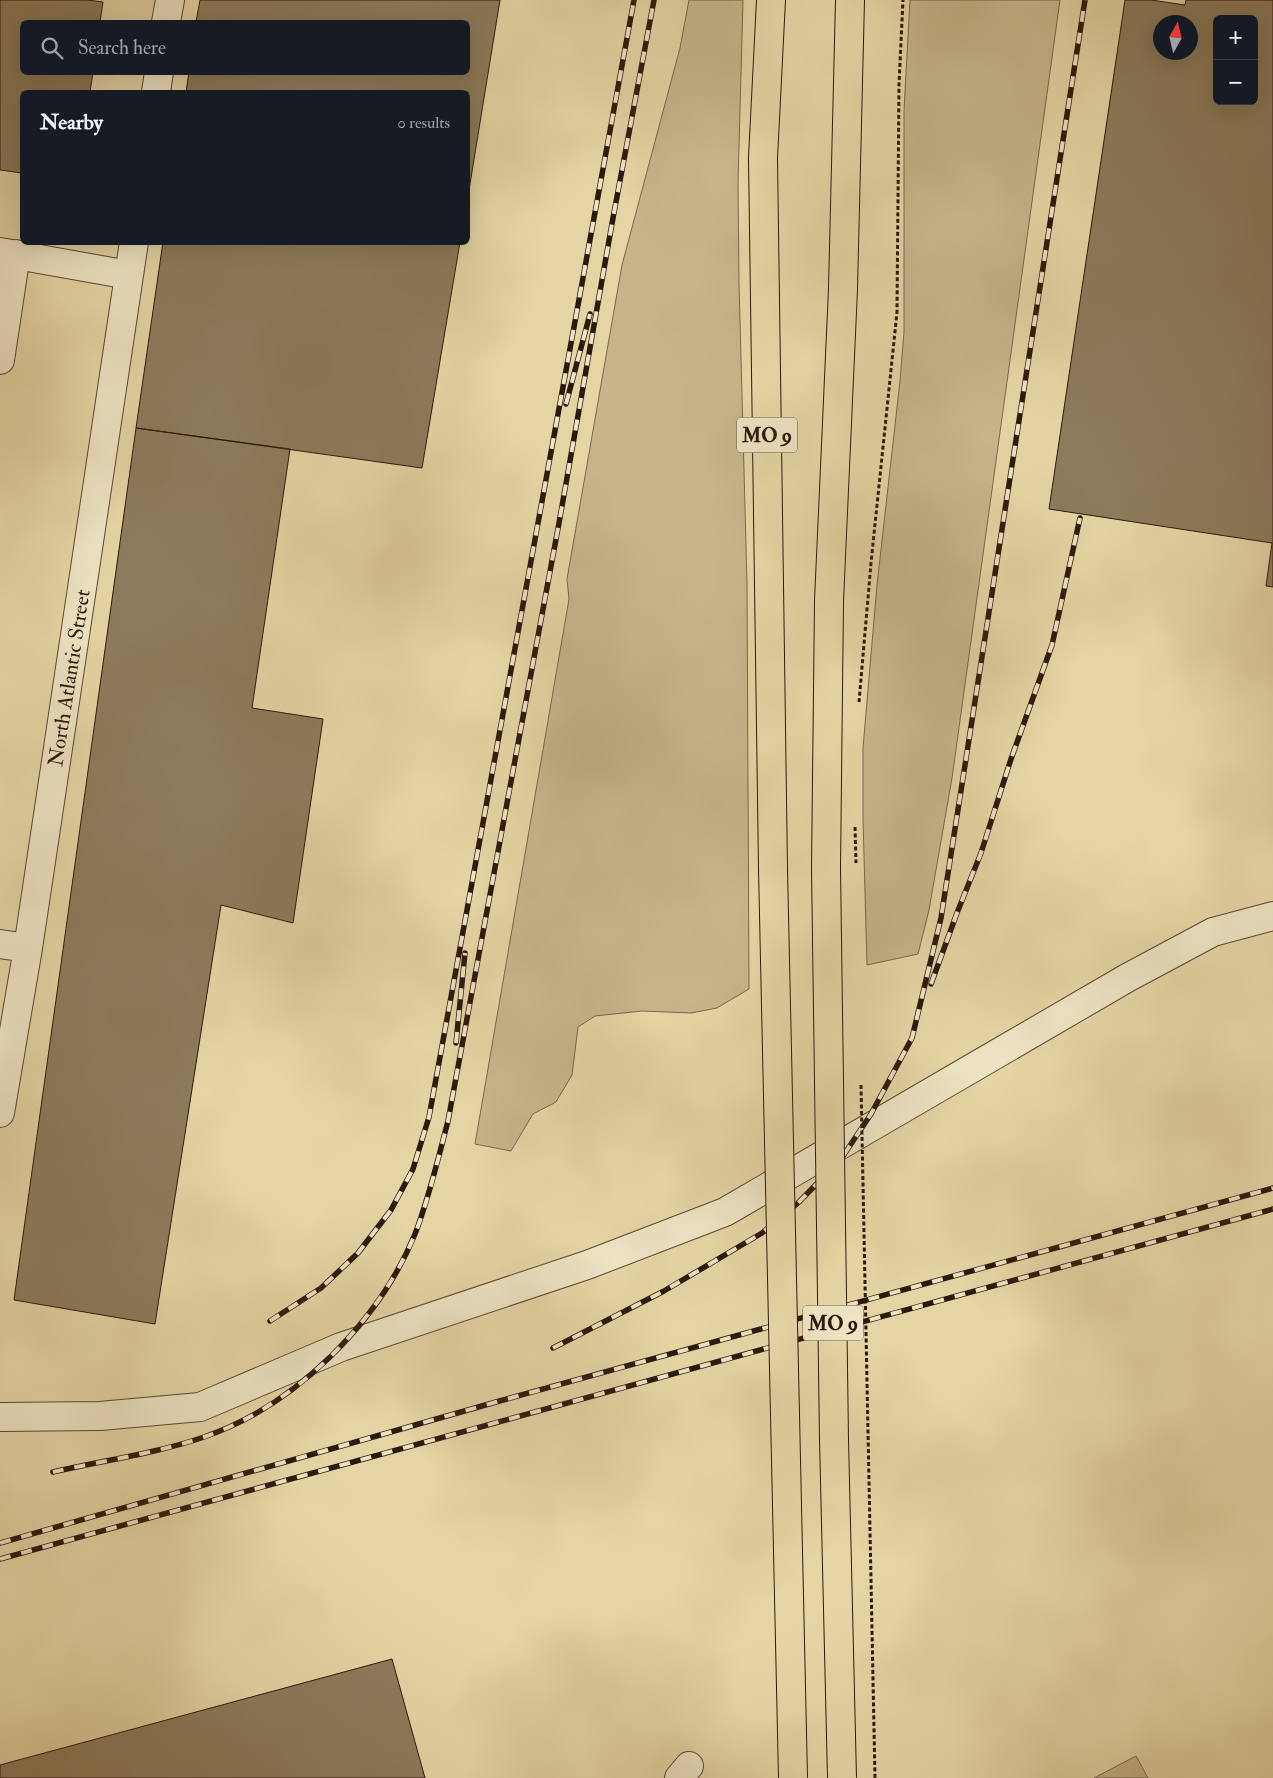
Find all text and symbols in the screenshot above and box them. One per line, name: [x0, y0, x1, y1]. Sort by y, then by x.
north arrow: [1153, 15, 1198, 60]
map controls: [1213, 15, 1258, 105]
button: +: [1213, 15, 1258, 60]
search box: [20, 20, 470, 75]
icon: search: [38, 34, 66, 62]
text: Search here: [78, 36, 166, 60]
button: −: [1213, 60, 1258, 105]
text: Nearby: [40, 109, 103, 136]
text: 0 results: [397, 113, 450, 133]
road number: MO 9: [737, 418, 797, 452]
street label: North Atlantic Street: [42, 587, 97, 769]
road number: MO 9: [803, 1306, 863, 1340]

